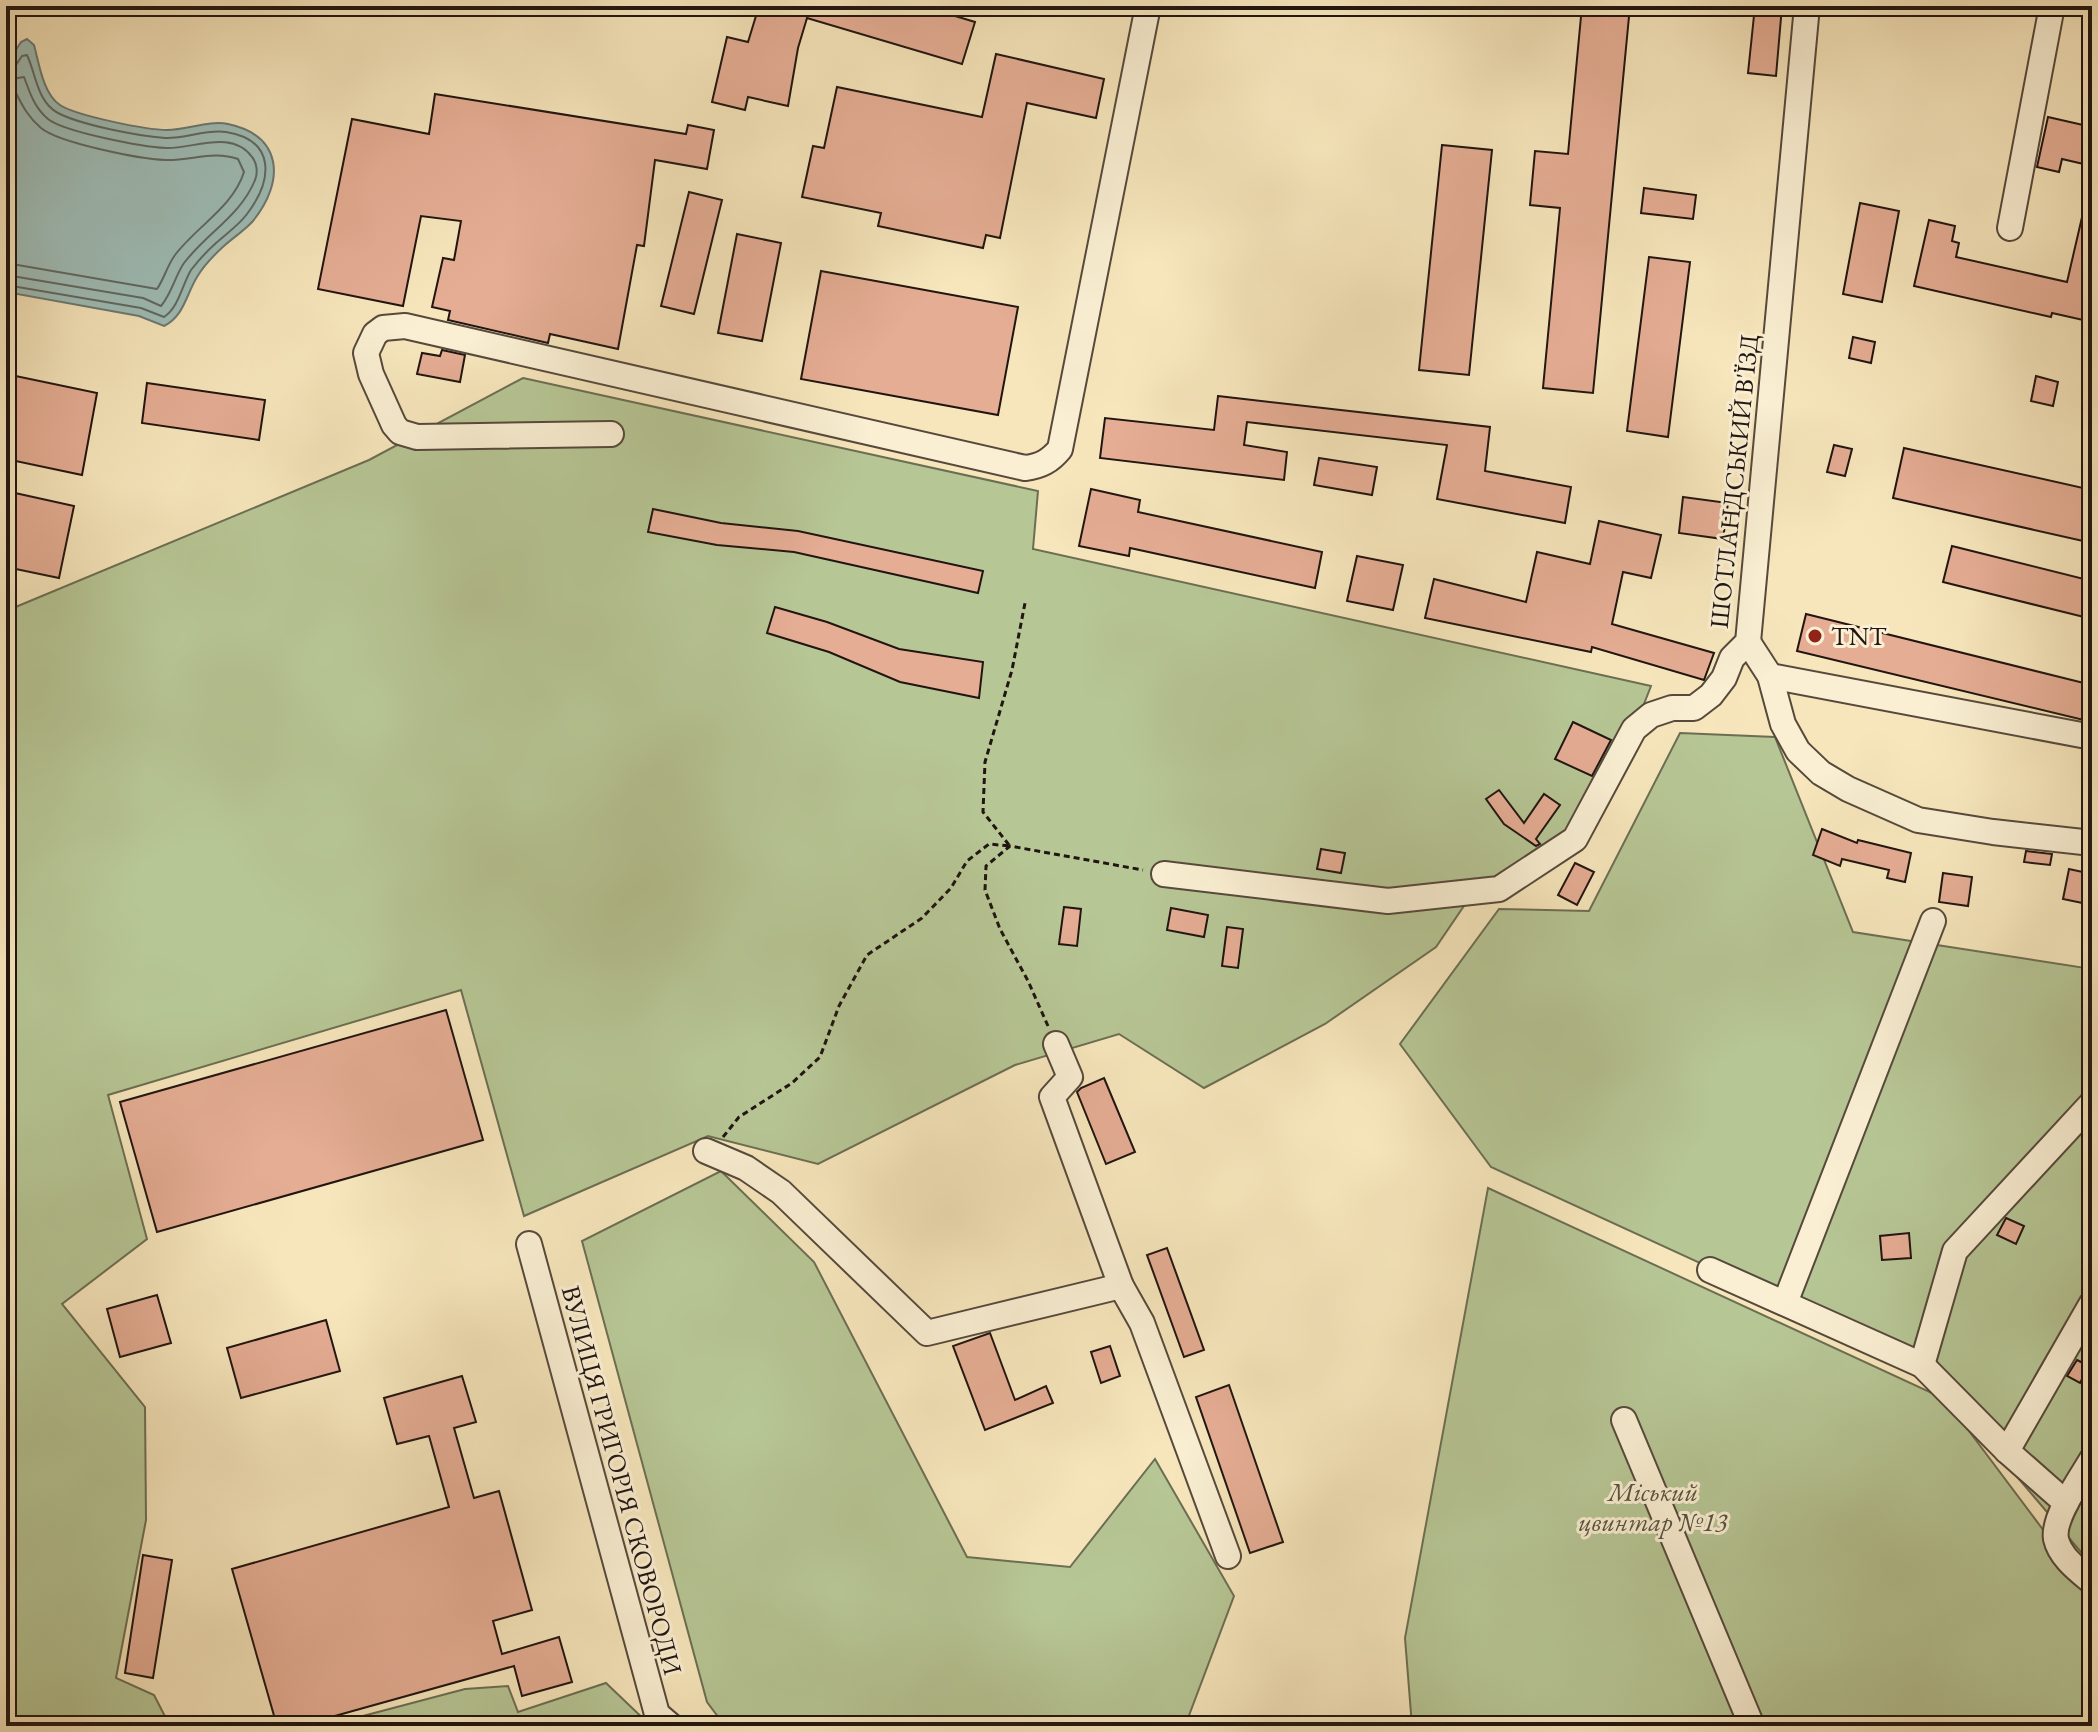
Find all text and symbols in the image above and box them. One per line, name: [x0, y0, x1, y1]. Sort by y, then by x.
street label: ШОТЛАНДСЬКИЙ В'ЇЗД: [1702, 332, 1766, 630]
place label: TNT: [1831, 619, 1887, 653]
marker: TNT: [1806, 627, 1824, 645]
street label: ВУЛИЦЯ ГРИГОРІЯ СКОВОРОДИ: [554, 1282, 690, 1678]
park label: Міський цвинтар №13: [1579, 1475, 1728, 1539]

